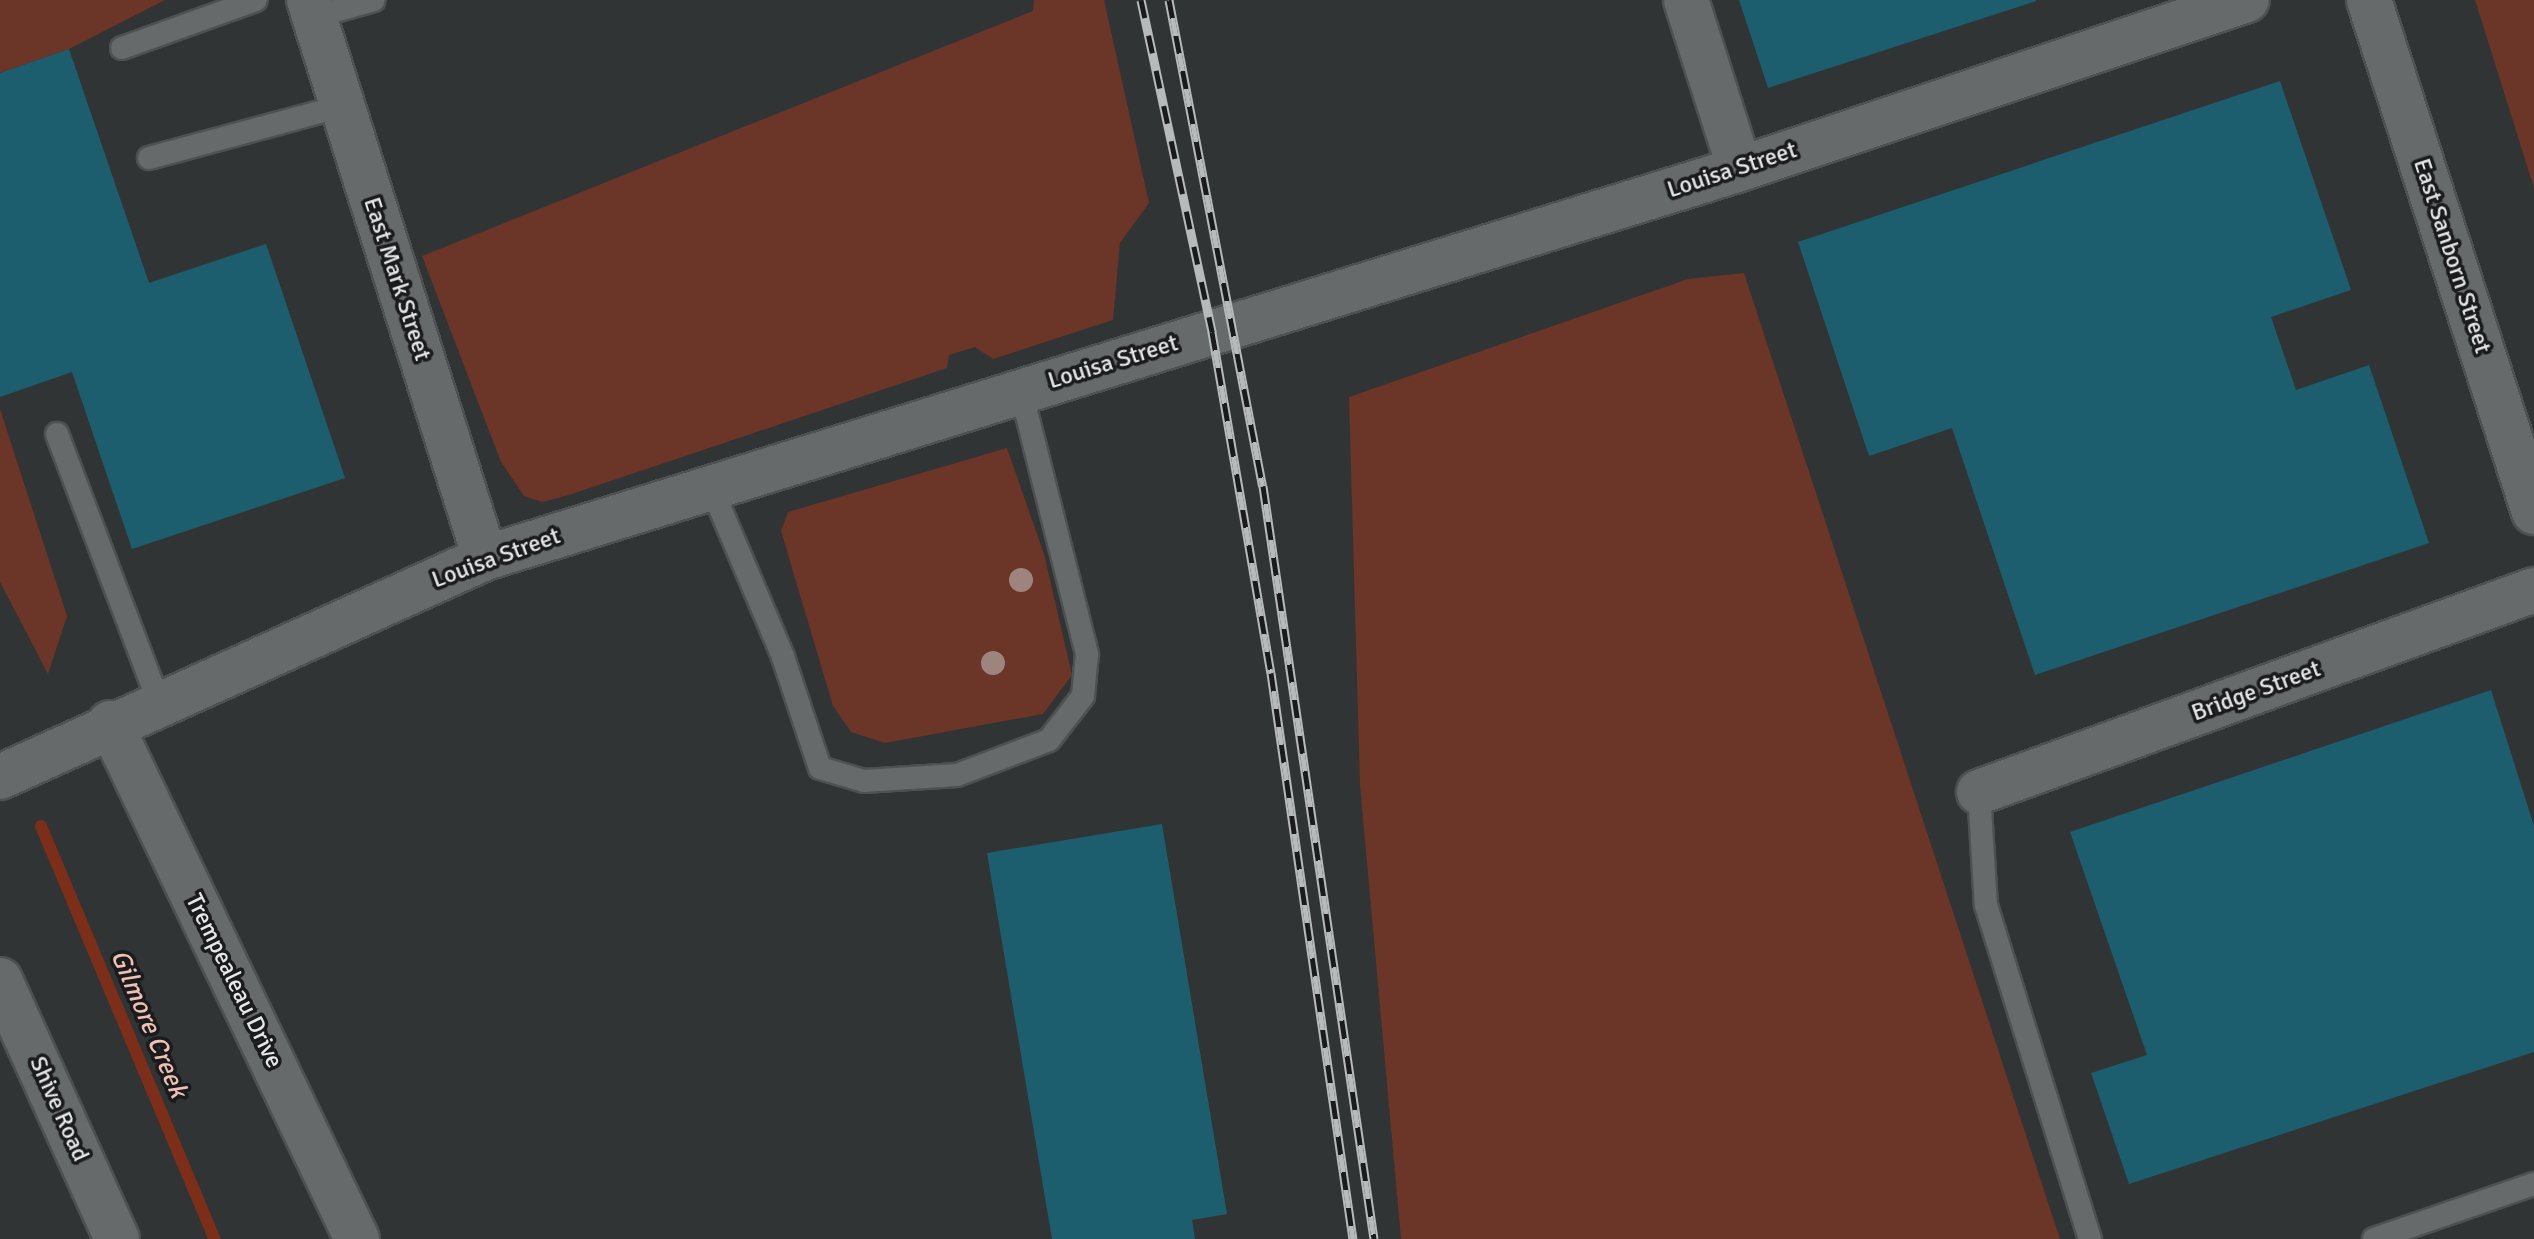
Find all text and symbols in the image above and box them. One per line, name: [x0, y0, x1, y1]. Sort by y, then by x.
street label: Louisa Street: [1664, 136, 1800, 204]
street label: East Sanborn Street: [2407, 155, 2497, 357]
street label: East Mark Street: [357, 194, 437, 364]
street label: Louisa Street: [1045, 329, 1181, 395]
street label: Louisa Street: [428, 521, 564, 595]
street label: Bridge Street: [2188, 654, 2324, 728]
street label: Trempealeau Drive: [179, 889, 289, 1073]
water label: Gilmore Creek: [103, 945, 193, 1103]
street label: Shive Road: [23, 1052, 95, 1166]

